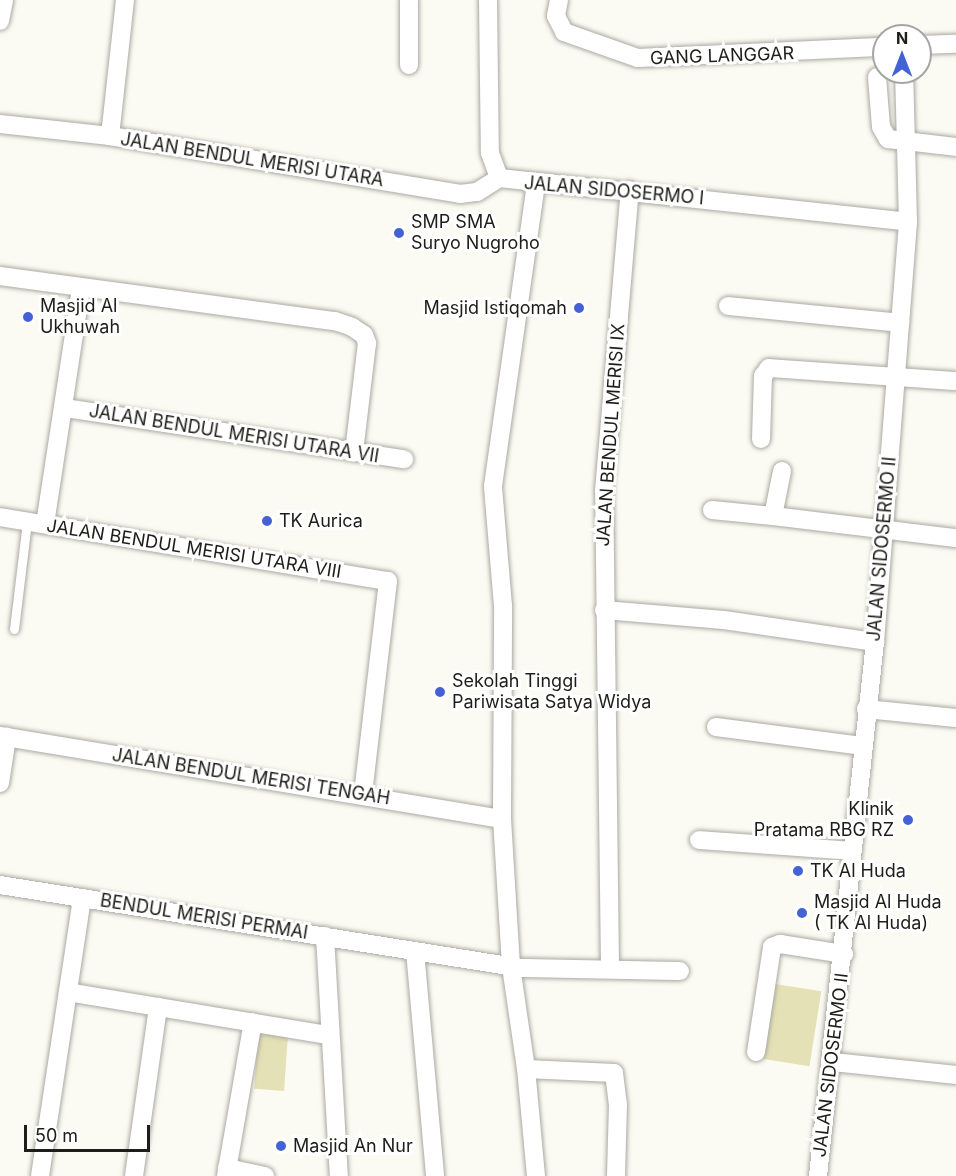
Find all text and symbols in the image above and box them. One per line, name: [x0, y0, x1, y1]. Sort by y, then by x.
north arrow: [872, 24, 932, 84]
text: N: [896, 28, 908, 48]
street label: GANG LANGGAR: [650, 43, 794, 69]
street label: JALAN BENDUL MERISI UTARA: [119, 129, 385, 191]
street label: JALAN SIDOSERMO I: [523, 172, 705, 210]
place label: SMP SMA Suryo Nugroho: [411, 212, 540, 254]
marker: SMP SMA Suryo Nugroho: [392, 226, 406, 240]
place label: Masjid Al Ukhuwah: [40, 296, 120, 338]
place label: Masjid Istiqomah: [423, 297, 567, 319]
marker: Masjid Istiqomah: [572, 301, 586, 315]
marker: Masjid Al Ukhuwah: [21, 310, 35, 324]
street label: JALAN BENDUL MERISI IX: [592, 323, 630, 547]
street label: JALAN BENDUL MERISI UTARA VII: [87, 400, 381, 468]
street label: JALAN SIDOSERMO II: [863, 456, 901, 642]
place label: TK Aurica: [279, 510, 363, 532]
marker: TK Aurica: [260, 514, 274, 528]
street label: JALAN BENDUL MERISI UTARA VIII: [45, 515, 343, 583]
place label: Sekolah Tinggi Pariwisata Satya Widya: [452, 671, 651, 714]
marker: Sekolah Tinggi Pariwisata Satya Widya: [433, 685, 447, 699]
street label: JALAN BENDUL MERISI TENGAH: [110, 744, 392, 810]
place label: Klinik Pratama RBG RZ: [754, 799, 894, 842]
marker: Klinik Pratama RBG RZ: [899, 811, 917, 829]
place label: TK Al Huda: [810, 860, 906, 882]
marker: TK Al Huda: [791, 864, 805, 878]
street label: BENDUL MERISI PERMAI: [99, 890, 309, 944]
place label: Masjid Al Huda ( TK Al Huda): [814, 892, 942, 934]
marker: Masjid Al Huda ( TK Al Huda): [795, 906, 809, 920]
street label: JALAN SIDOSERMO II: [809, 972, 853, 1158]
scale bar: [27, 1113, 153, 1151]
text: 50 m: [35, 1125, 78, 1146]
place label: Masjid An Nur: [293, 1135, 413, 1157]
marker: Masjid An Nur: [274, 1139, 288, 1153]

